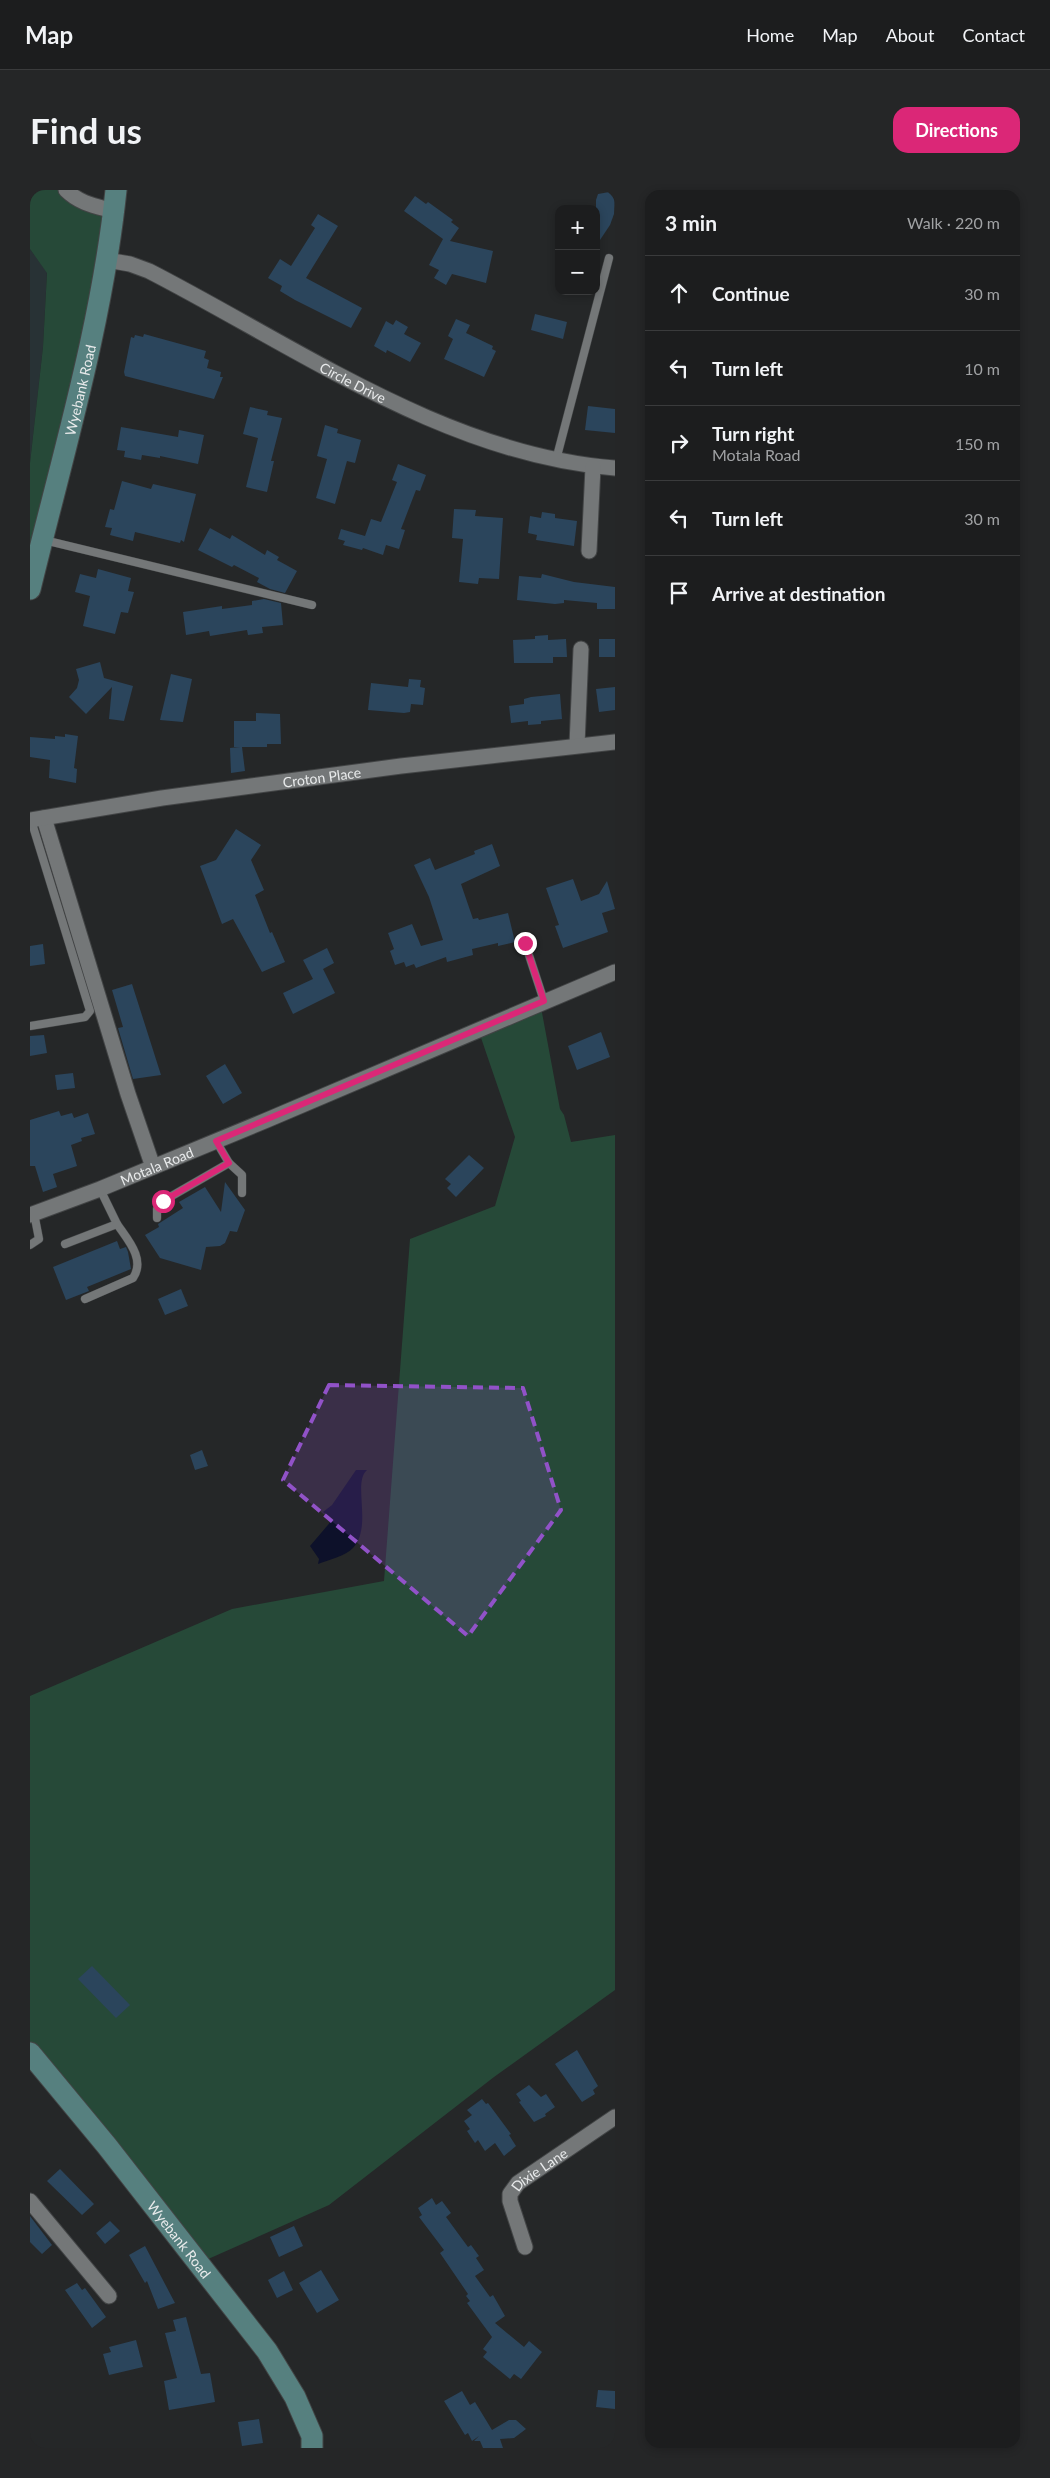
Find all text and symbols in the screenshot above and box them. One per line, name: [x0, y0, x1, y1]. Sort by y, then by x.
text: Map: [25, 20, 73, 49]
text: Home: [746, 24, 794, 46]
text: Map: [822, 24, 858, 46]
text: About: [886, 24, 935, 46]
text: Contact: [963, 24, 1025, 46]
button: Directions: [893, 107, 1020, 153]
text: Find us: [30, 109, 142, 151]
map controls: [555, 205, 600, 295]
button: +: [555, 205, 600, 250]
text: 3 min: [665, 210, 717, 235]
text: Walk · 220 m: [907, 213, 1000, 232]
button: −: [555, 250, 600, 295]
icon: ahead: [665, 279, 693, 307]
text: Continue: [712, 282, 790, 305]
text: 30 m: [964, 284, 1000, 303]
street label: Wyebank Road: [61, 343, 99, 437]
icon: left: [665, 354, 693, 382]
text: Turn left: [712, 357, 783, 380]
street label: Circle Drive: [317, 358, 389, 406]
text: 10 m: [964, 359, 1000, 378]
text: Turn right: [712, 422, 794, 445]
icon: right: [665, 429, 693, 457]
text: 150 m: [955, 434, 1000, 453]
text: Motala Road: [712, 445, 801, 464]
icon: left: [665, 504, 693, 532]
text: Turn left: [712, 507, 783, 530]
text: 30 m: [964, 509, 1000, 528]
icon: arrive: [665, 579, 693, 607]
text: Arrive at destination: [712, 582, 885, 605]
street label: Croton Place: [282, 763, 362, 790]
route end: [514, 932, 537, 955]
street label: Motala Road: [118, 1143, 196, 1188]
route start: [152, 1190, 175, 1213]
street label: Dixie Lane: [507, 2144, 570, 2194]
street label: Wyebank Road: [144, 2197, 215, 2281]

